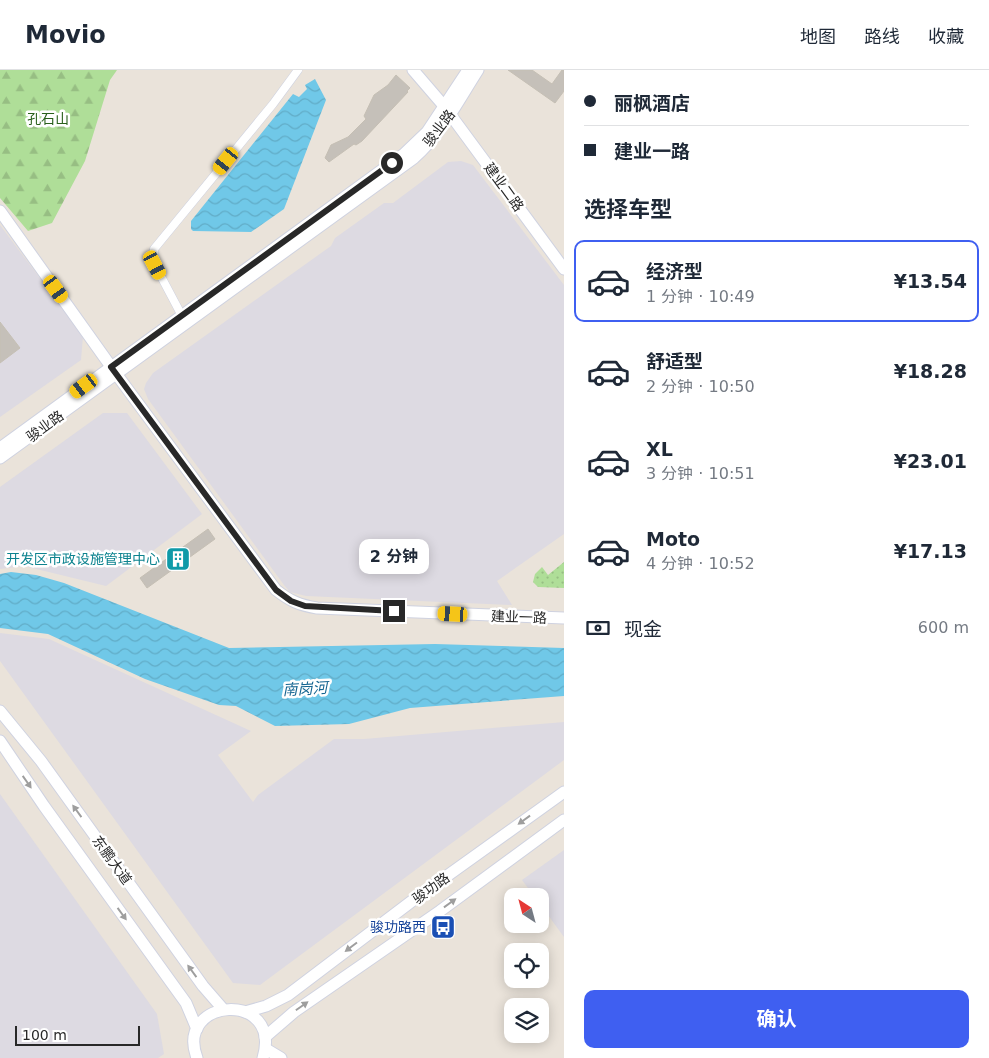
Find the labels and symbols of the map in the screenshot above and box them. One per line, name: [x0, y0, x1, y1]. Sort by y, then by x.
street label: 骏业路: [420, 106, 458, 150]
park label: 孔石山: [27, 111, 69, 127]
car: [210, 145, 241, 177]
route start: [381, 152, 403, 174]
street label: 建业二路: [481, 160, 527, 214]
car: [141, 248, 168, 282]
car: [41, 272, 70, 306]
car: [67, 371, 100, 401]
street label: 骏业路: [23, 407, 67, 445]
callout: 2 分钟: [359, 538, 429, 574]
building icon: 开发区市政设施管理中心: [165, 546, 191, 572]
place label: 开发区市政设施管理中心: [6, 551, 160, 567]
route end: [383, 600, 405, 622]
car: [437, 606, 468, 622]
street label: 建业一路: [491, 608, 547, 626]
water label: 南岗河: [282, 679, 331, 699]
one-way arrow: [22, 775, 32, 788]
one-way arrow: [72, 804, 82, 818]
one-way arrow: [517, 815, 531, 825]
street label: 东鹏大道: [89, 833, 135, 887]
street label: 骏功路: [409, 869, 453, 907]
north arrow: [504, 888, 549, 932]
one-way arrow: [443, 898, 457, 908]
one-way arrow: [116, 907, 127, 920]
bus stop icon: 骏功路西: [430, 914, 456, 940]
place label: 骏功路西: [370, 919, 426, 935]
one-way arrow: [345, 942, 358, 953]
one-way arrow: [187, 965, 198, 978]
one-way arrow: [296, 1001, 309, 1011]
scale bar: [15, 1023, 140, 1046]

